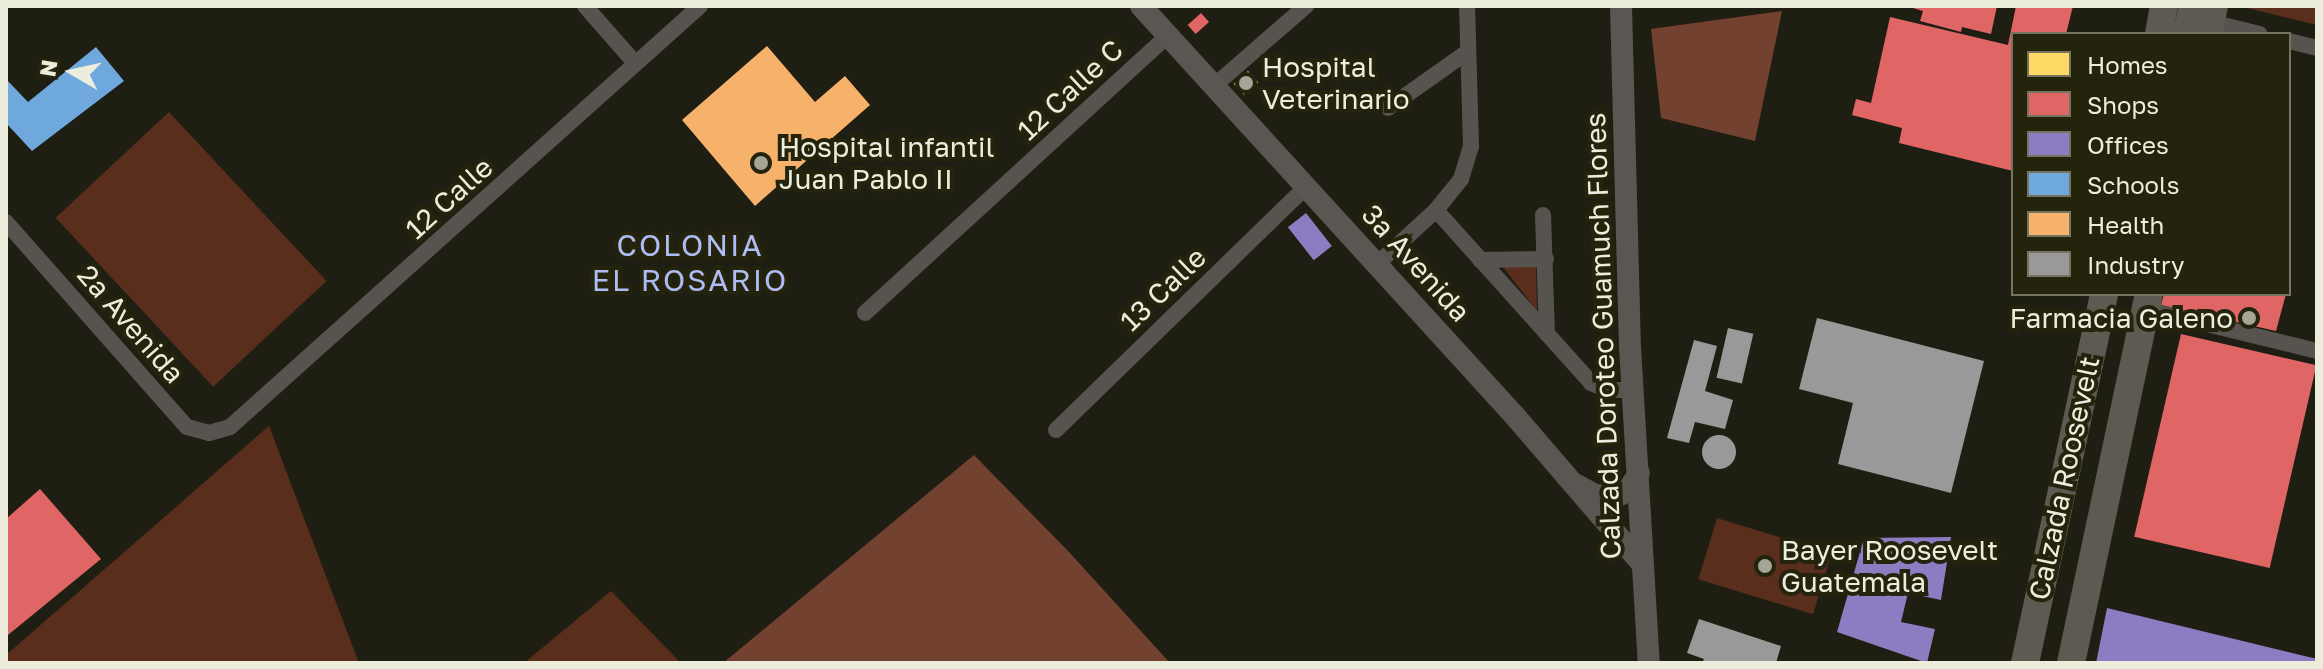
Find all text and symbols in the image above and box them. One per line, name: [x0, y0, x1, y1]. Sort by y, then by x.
north arrow: [32, 32, 112, 112]
legend: [2011, 32, 2291, 296]
street label: 12 Calle C: [1010, 33, 1130, 147]
place label: Hospital Veterinario: [1262, 50, 1409, 116]
text: Homes: [2087, 50, 2168, 79]
text: N: [33, 58, 62, 79]
marker: Hospital Veterinario: [1237, 74, 1255, 92]
text: Shops: [2087, 90, 2159, 119]
street label: Calzada Doroteo Guamuch Flores: [1578, 112, 1628, 560]
place label: Hospital infantil Juan Pablo II: [779, 130, 994, 196]
text: Offices: [2087, 130, 2169, 159]
street label: 12 Calle: [399, 150, 499, 246]
marker: Hospital infantil Juan Pablo II: [750, 152, 772, 174]
text: Schools: [2087, 170, 2179, 199]
street label: 3a Avenida: [1355, 198, 1477, 328]
text: Health: [2087, 210, 2164, 239]
district label: COLONIA EL ROSARIO: [592, 227, 788, 298]
street label: 13 Calle: [1113, 240, 1213, 338]
text: Industry: [2087, 250, 2184, 279]
street label: 2a Avenida: [71, 258, 191, 390]
place label: Farmacia Galeno: [2009, 301, 2233, 335]
marker: Farmacia Galeno: [2240, 309, 2258, 327]
street label: Calzada Roosevelt: [2022, 353, 2106, 603]
place label: Bayer Roosevelt Guatemala: [1781, 533, 1998, 599]
marker: Bayer Roosevelt Guatemala: [1756, 557, 1774, 575]

